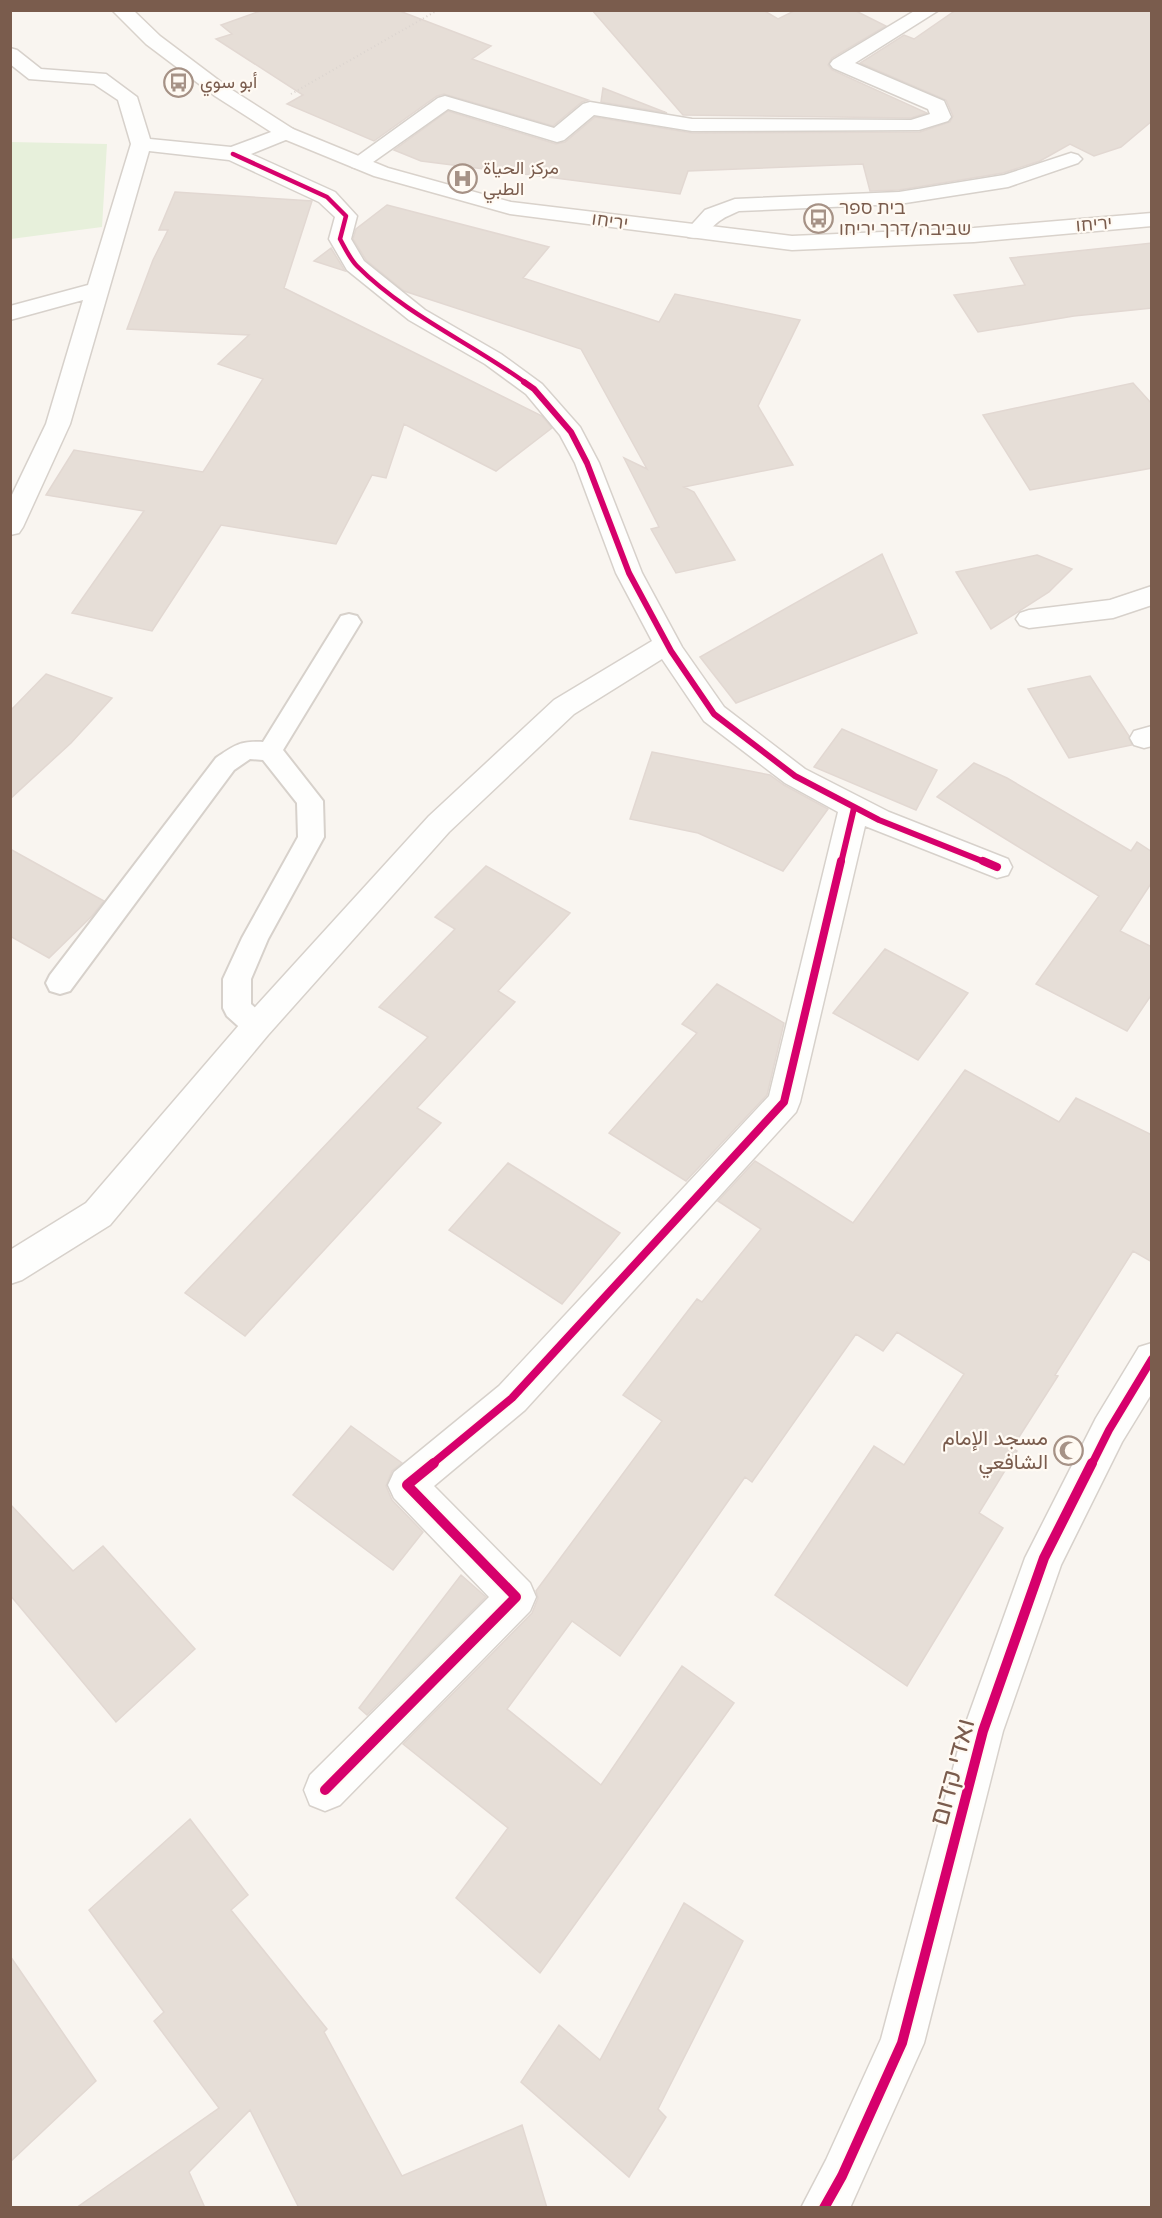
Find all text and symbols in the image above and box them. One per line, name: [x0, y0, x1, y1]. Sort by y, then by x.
bus stop icon: أبو سوي: [163, 66, 195, 98]
place label: أبو سوي: [200, 71, 257, 97]
place label: مركز الحياة الطبي: [483, 157, 559, 204]
hospital icon: مركز الحياة الطبي: [446, 162, 478, 194]
place label: בית ספר שביבה/דרך יריחו: [839, 197, 971, 240]
bus stop icon: בית ספר שביבה/דרך יריחו: [802, 202, 834, 234]
street label: יריחו: [590, 208, 630, 234]
street label: יריחו: [1075, 211, 1113, 237]
place label: مسجد الإمام الشافعي: [942, 1426, 1048, 1479]
mosque icon: مسجد الإمام الشافعي: [1053, 1434, 1085, 1466]
street label: ואדי קדום: [923, 1715, 982, 1829]

